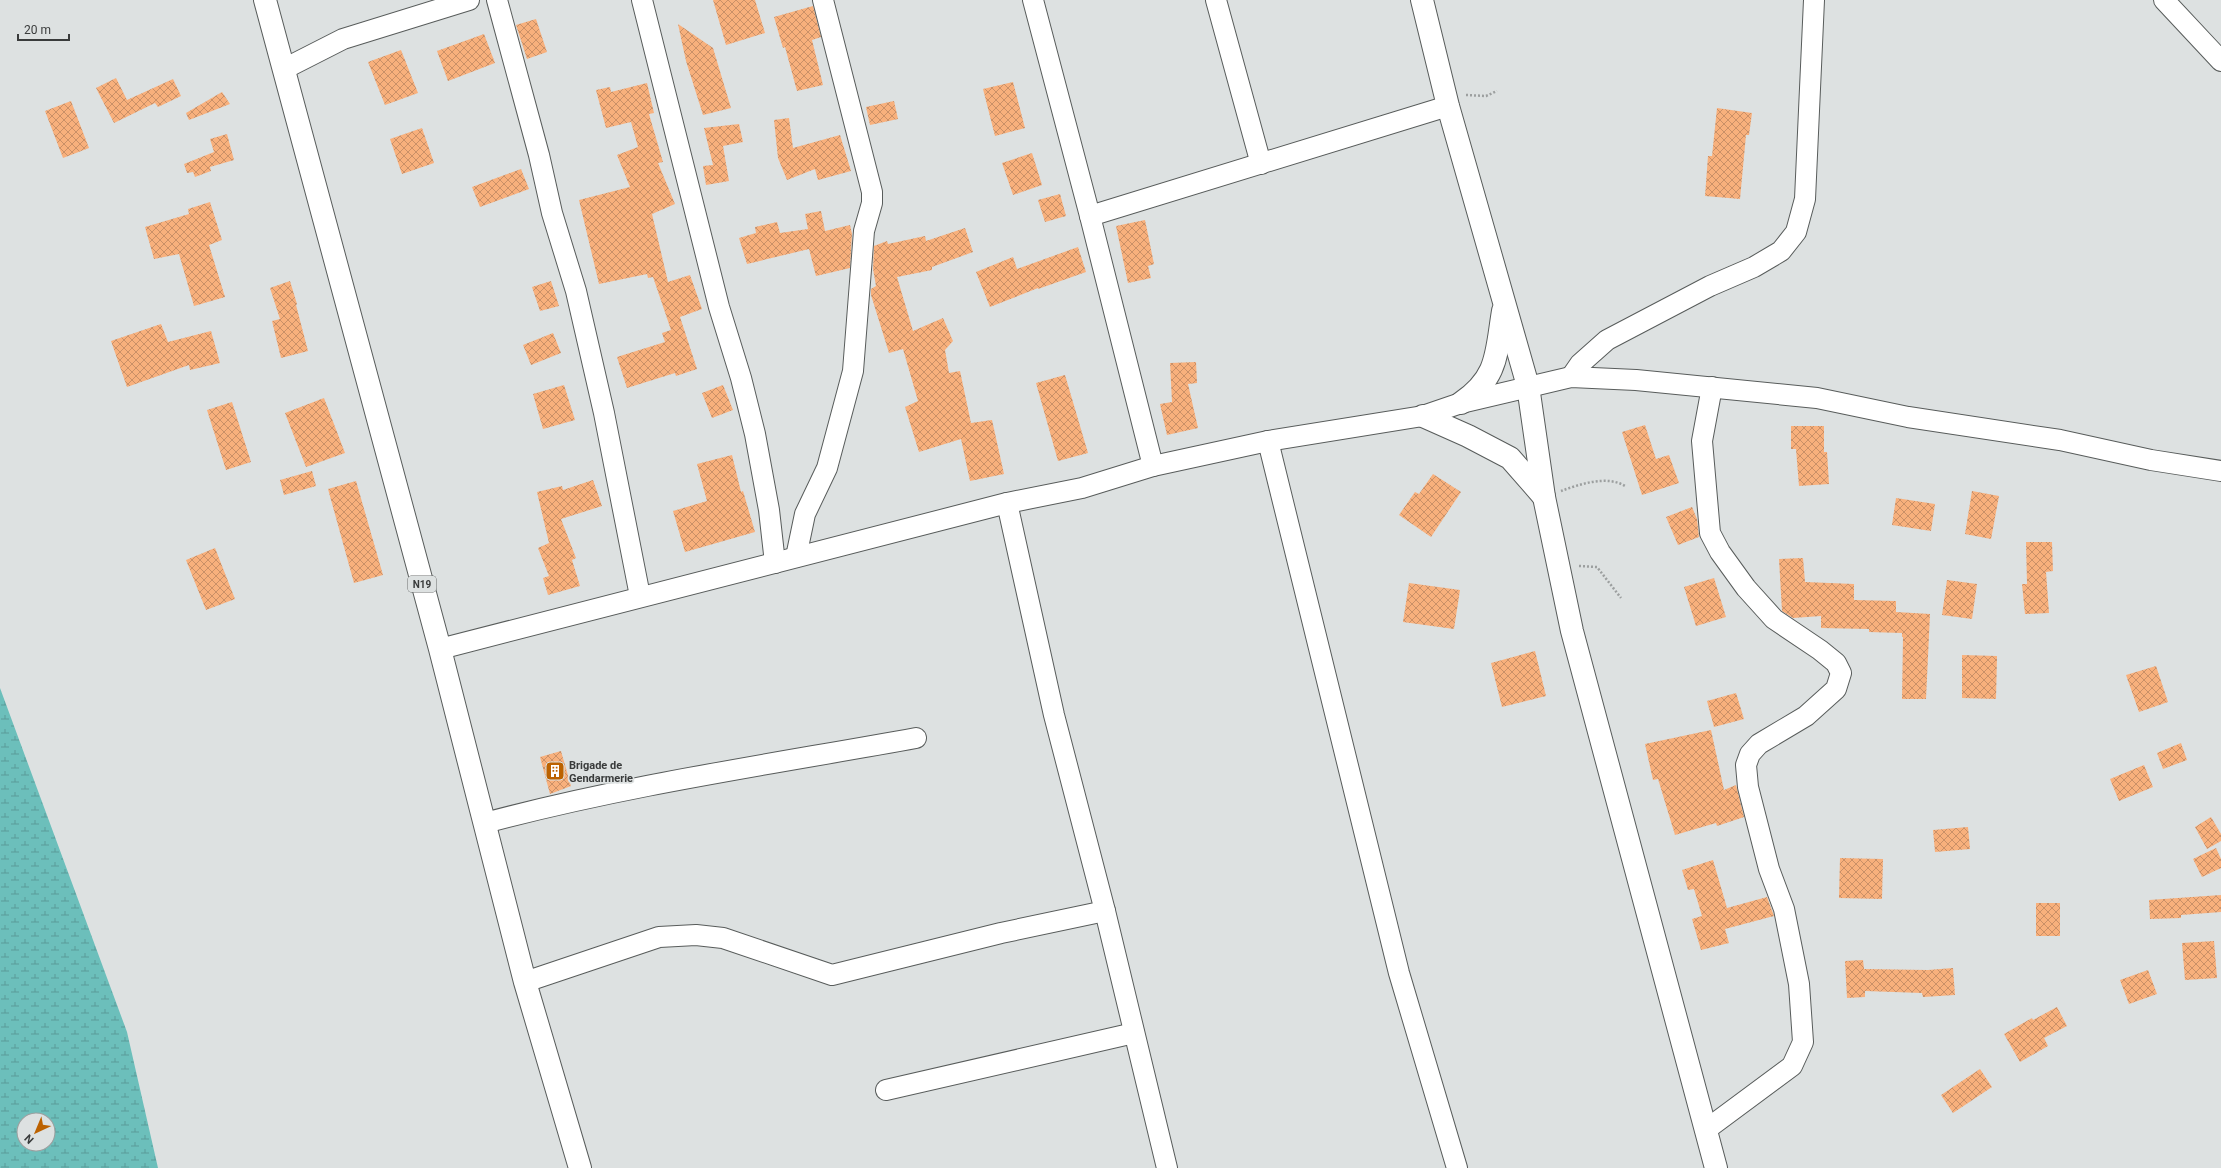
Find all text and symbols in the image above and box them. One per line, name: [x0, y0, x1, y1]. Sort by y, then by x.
scale bar: [18, 16, 69, 42]
text: 20 m: [24, 23, 51, 37]
road number: N19: [408, 576, 436, 592]
place label: Brigade de Gendarmerie: [569, 759, 633, 785]
building icon: Brigade de Gendarmerie: [544, 760, 566, 782]
north arrow: [16, 1112, 56, 1152]
text: N: [22, 1131, 37, 1146]

